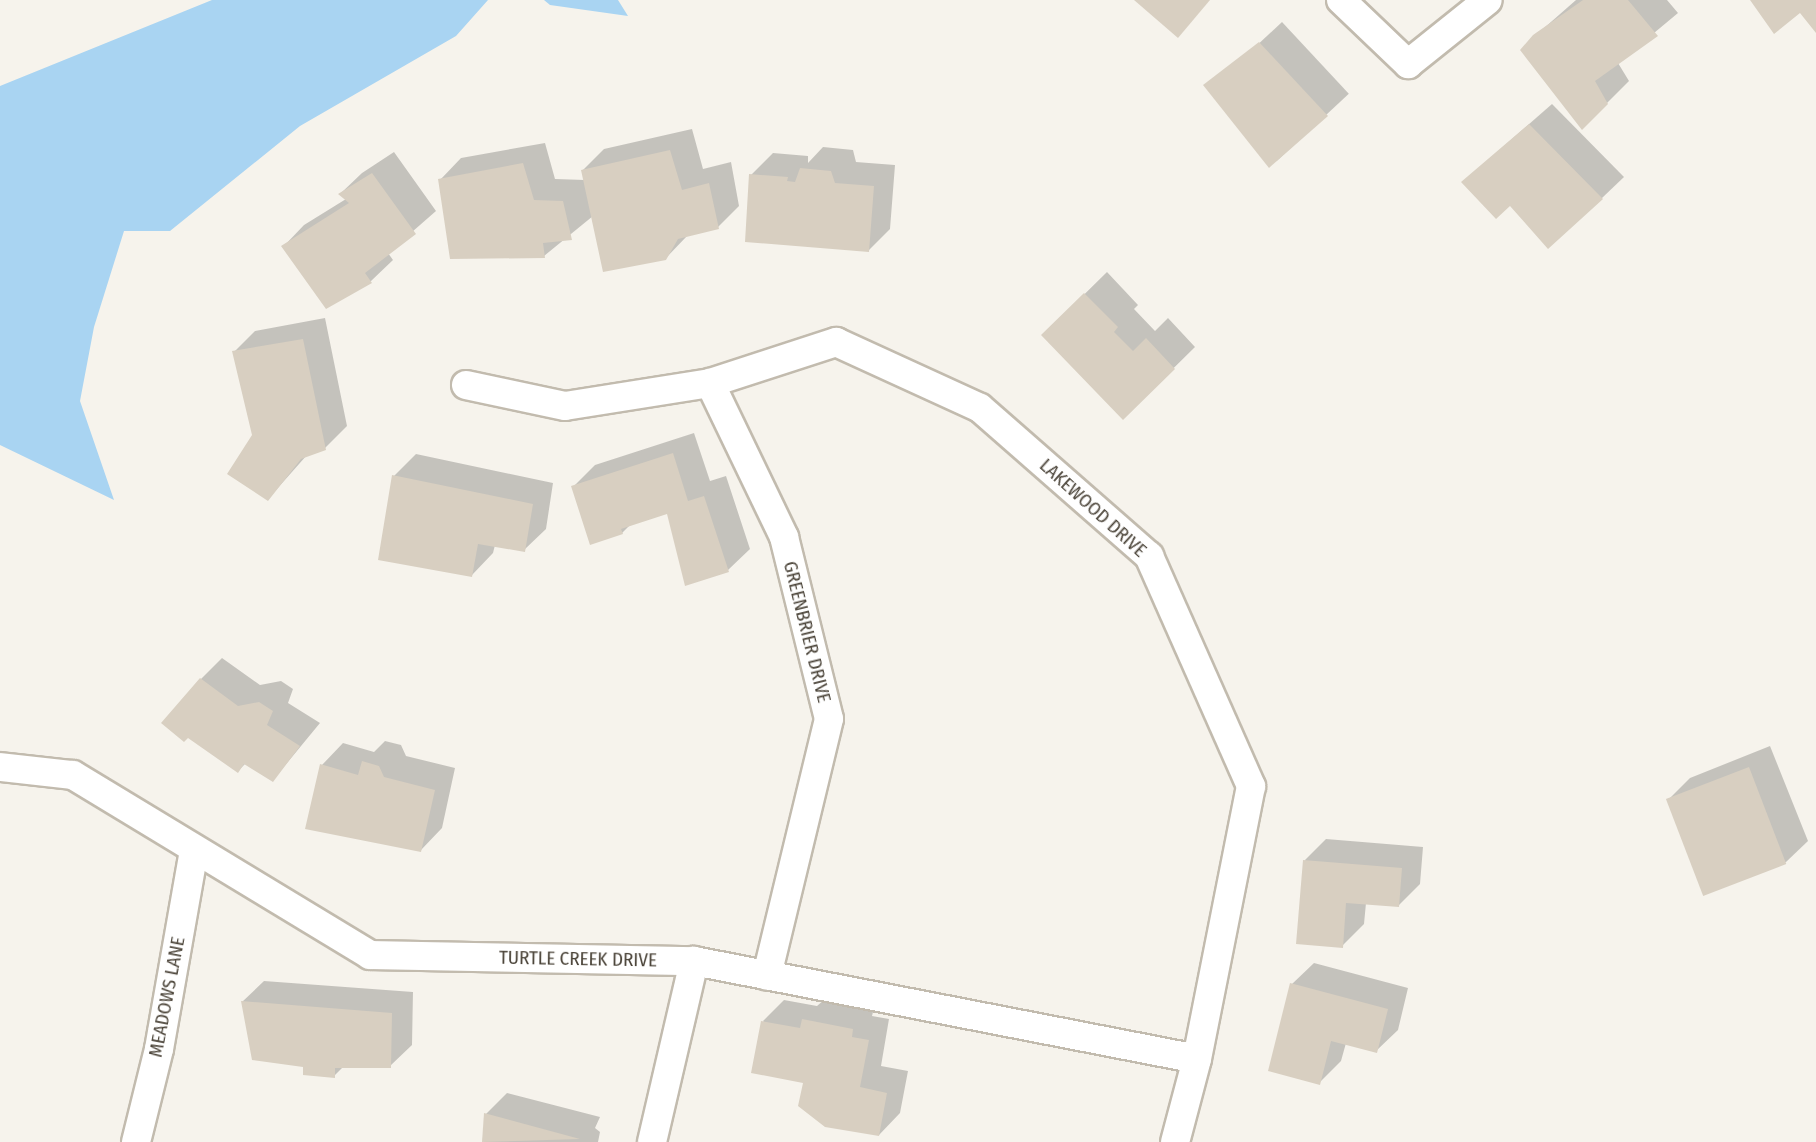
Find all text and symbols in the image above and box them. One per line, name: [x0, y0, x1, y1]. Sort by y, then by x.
street label: LAKEWOOD DRIVE: [1035, 454, 1151, 562]
street label: GREENBRIER DRIVE: [778, 559, 836, 705]
street label: MEADOWS LANE: [144, 935, 190, 1059]
street label: TURTLE CREEK DRIVE: [499, 946, 657, 972]

